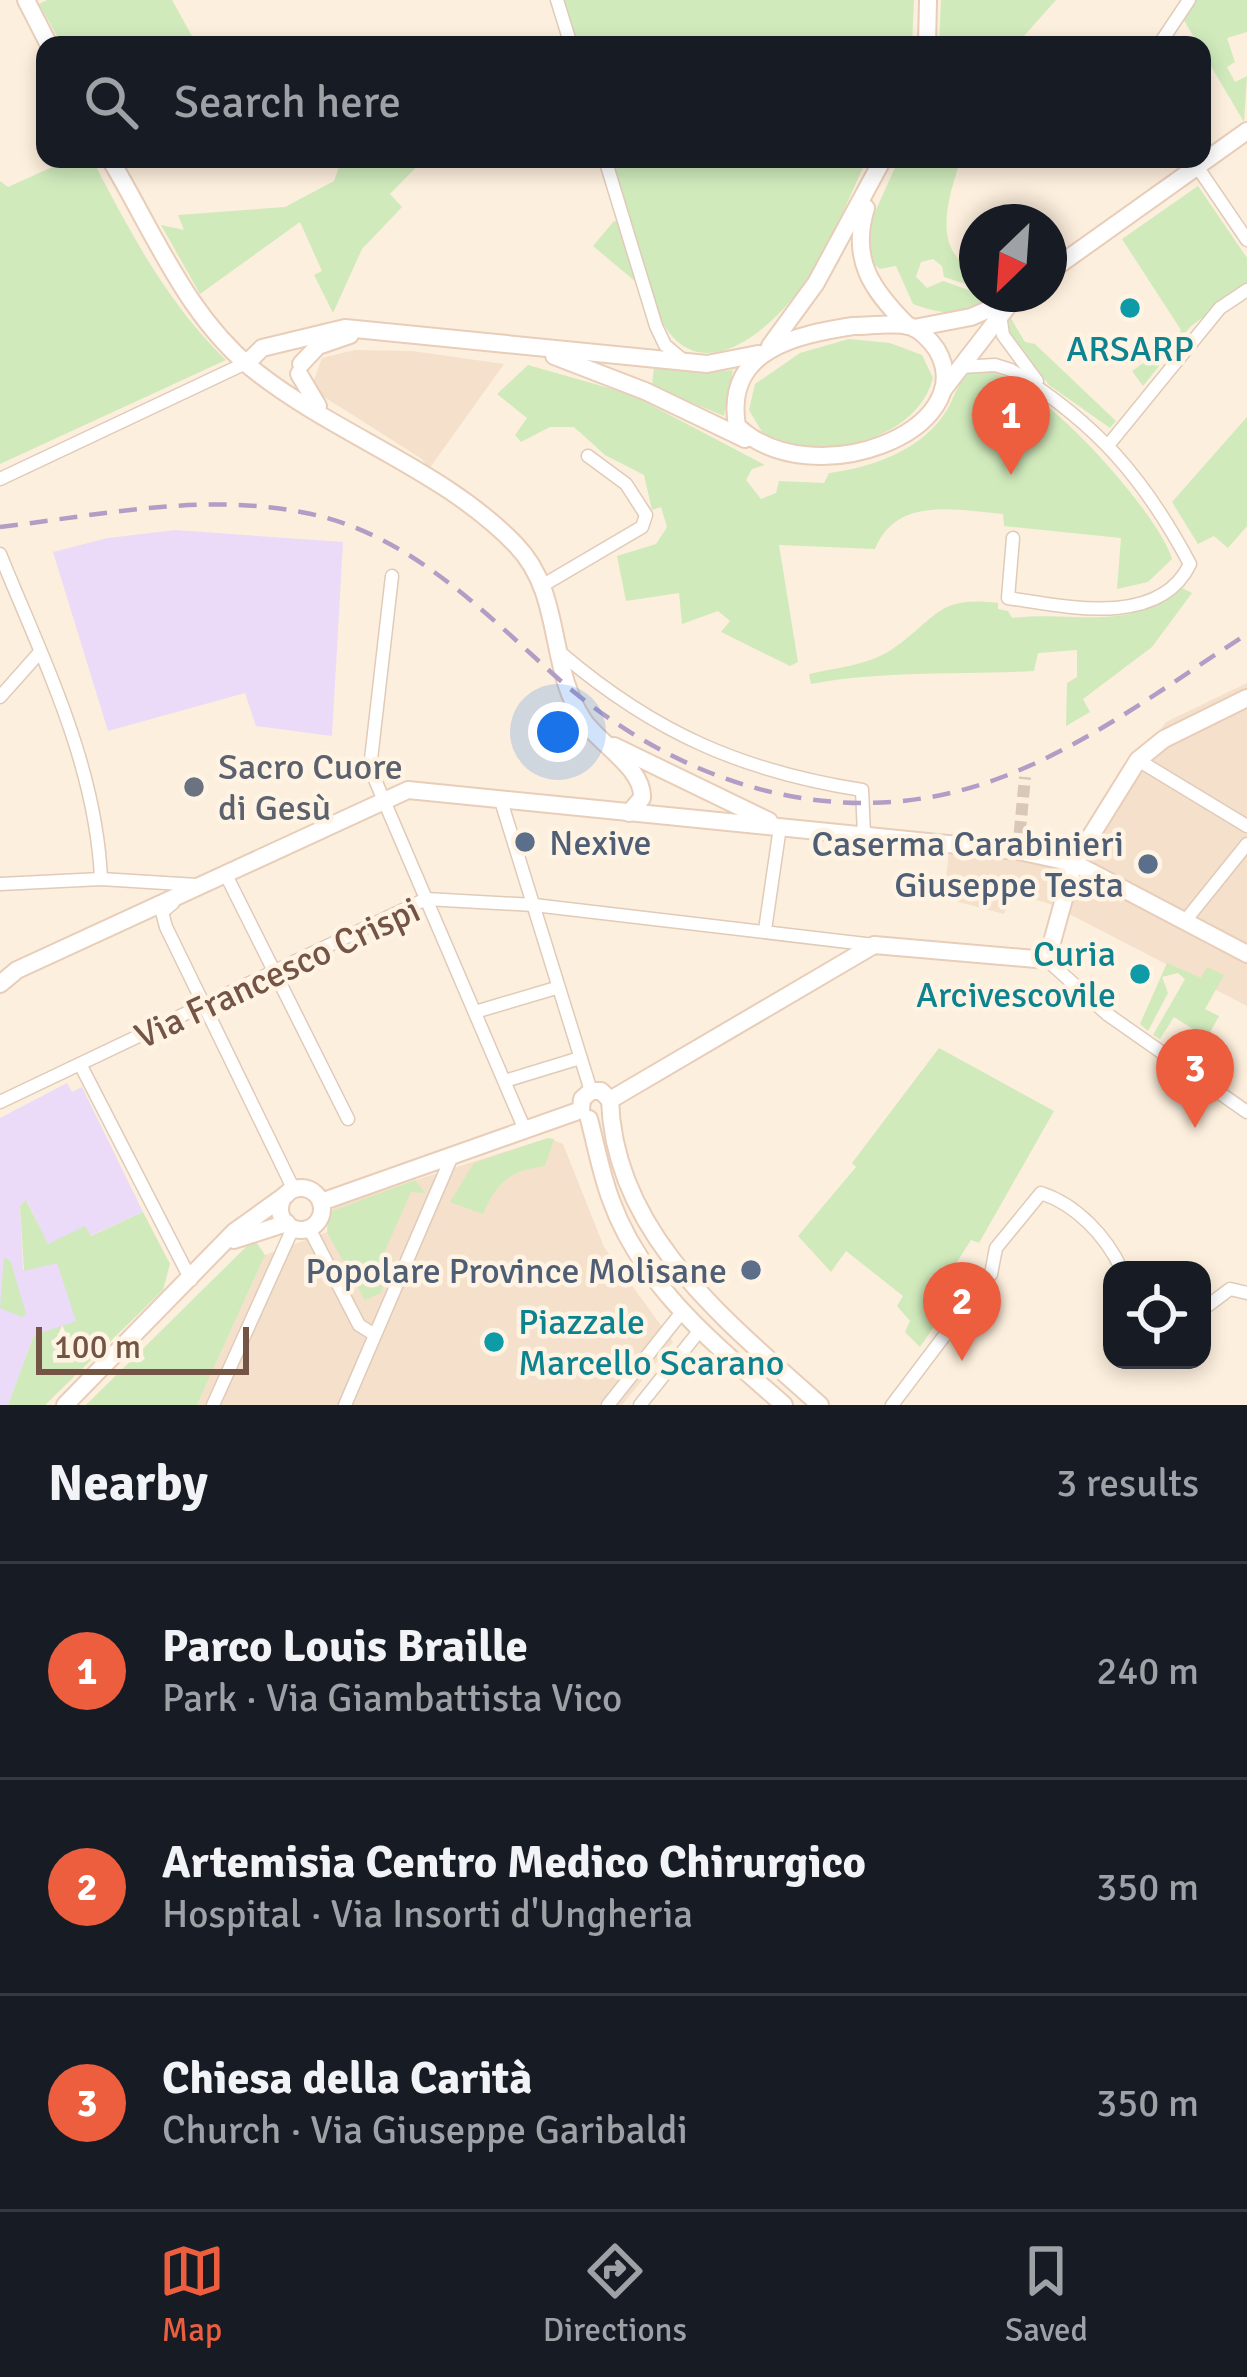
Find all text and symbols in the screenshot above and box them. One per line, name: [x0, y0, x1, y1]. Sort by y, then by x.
search box: [36, 36, 1211, 168]
icon: search: [78, 69, 144, 135]
text: Search here: [174, 75, 401, 130]
north arrow: [959, 204, 1067, 312]
marker: ARSARP: [1117, 295, 1143, 321]
place label: ARSARP: [1066, 327, 1194, 372]
pin: 1: [972, 376, 1050, 475]
your location: [528, 702, 588, 762]
place label: Sacro Cuore di Gesù: [218, 745, 403, 831]
marker: Sacro Cuore di Gesù: [181, 774, 207, 800]
place label: Nexive: [549, 821, 652, 866]
place label: Caserma Carabinieri Giuseppe Testa: [812, 822, 1124, 908]
marker: Nexive: [512, 829, 538, 855]
marker: Caserma Carabinieri Giuseppe Testa: [1135, 851, 1161, 877]
street label: Via Francesco Crispi: [128, 888, 427, 1059]
place label: Curia Arcivescovile: [916, 932, 1116, 1018]
marker: Curia Arcivescovile: [1127, 961, 1153, 987]
pin: 3: [1156, 1029, 1234, 1128]
place label: Popolare Province Molisane: [305, 1249, 727, 1294]
marker: Popolare Province Molisane: [738, 1257, 764, 1283]
map controls: [1103, 1261, 1211, 1369]
button: locate: [1103, 1261, 1211, 1369]
pin: 2: [923, 1262, 1001, 1361]
place label: Piazzale Marcello Scarano: [518, 1300, 785, 1386]
scale bar: [36, 1321, 249, 1374]
text: 100 m: [54, 1327, 141, 1368]
marker: Piazzale Marcello Scarano: [481, 1329, 507, 1355]
text: Nearby: [48, 1452, 208, 1515]
text: 3 results: [1056, 1459, 1199, 1507]
text: Parco Louis Braille: [162, 1619, 528, 1674]
text: 1: [76, 1647, 98, 1695]
text: 240 m: [1096, 1647, 1199, 1695]
text: Park · Via Giambattista Vico: [162, 1674, 622, 1722]
text: Artemisia Centro Medico Chirurgico: [162, 1835, 866, 1890]
text: 2: [76, 1863, 98, 1911]
text: 350 m: [1096, 1863, 1199, 1911]
text: Hospital · Via Insorti d'Ungheria: [162, 1890, 693, 1938]
text: Chiesa della Carità: [162, 2051, 532, 2106]
text: 3: [76, 2079, 98, 2127]
text: 350 m: [1096, 2079, 1199, 2127]
text: Church · Via Giuseppe Garibaldi: [162, 2106, 688, 2154]
tab: Map: [159, 2238, 225, 2351]
tab: Directions: [543, 2238, 687, 2351]
tab: Saved: [1005, 2238, 1088, 2351]

